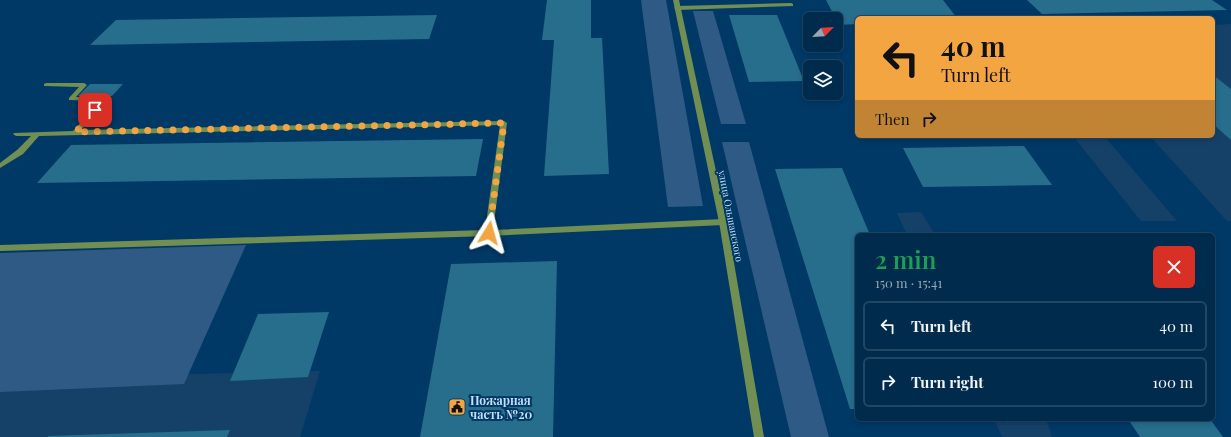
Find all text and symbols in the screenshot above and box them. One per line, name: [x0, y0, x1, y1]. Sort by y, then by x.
north arrow: [803, 12, 843, 52]
map controls: [803, 12, 843, 100]
text: 40 m: [941, 27, 1006, 64]
icon: left: [875, 32, 927, 84]
button: layers: [803, 60, 843, 100]
text: Turn left: [941, 63, 1011, 87]
pin: [78, 93, 112, 127]
icon: arrive: [84, 99, 106, 121]
icon: right: [918, 108, 940, 130]
text: Then: [875, 109, 910, 129]
street label: улица Ольшанского: [715, 168, 747, 263]
position arrow: [468, 212, 510, 254]
text: 2 min: [875, 243, 936, 275]
button: close: [1153, 246, 1195, 288]
text: 150 m · 15:41: [875, 274, 942, 291]
icon: left: [877, 315, 899, 337]
text: Turn left: [911, 316, 972, 336]
text: 40 m: [1160, 316, 1193, 336]
icon: right: [877, 371, 899, 393]
text: Turn right: [911, 372, 984, 392]
text: 100 m: [1152, 372, 1193, 392]
place label: Пожарная часть №20: [470, 392, 532, 422]
public building icon: Пожарная часть №20: [447, 397, 467, 417]

